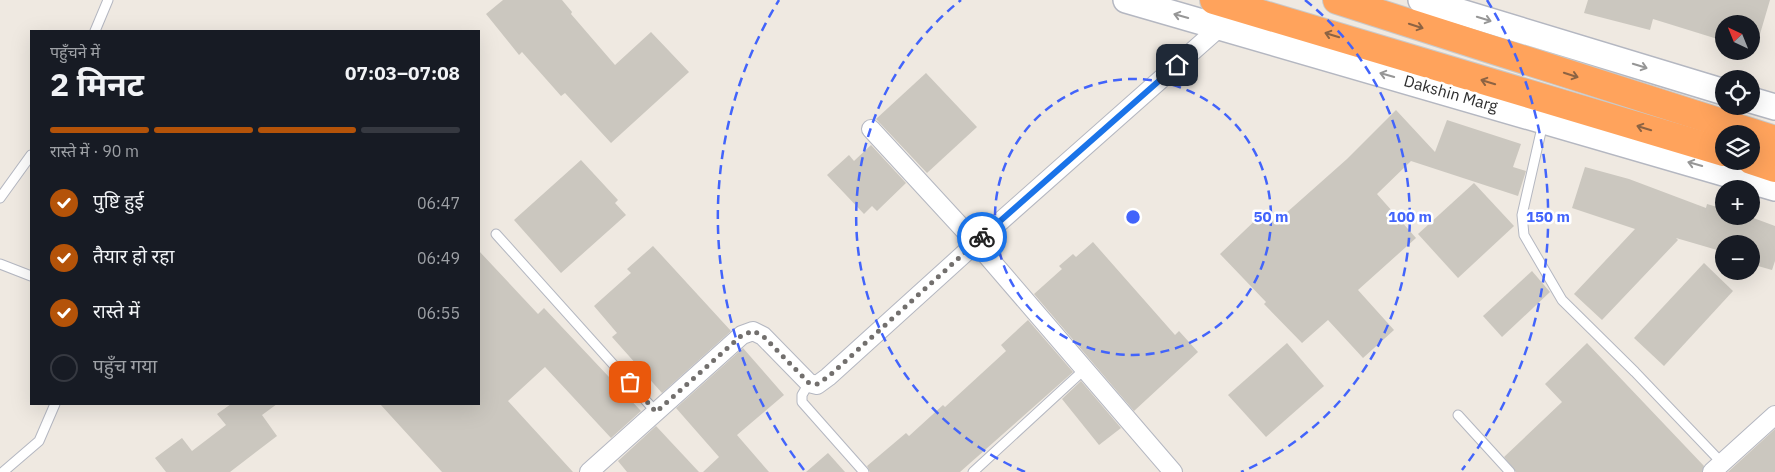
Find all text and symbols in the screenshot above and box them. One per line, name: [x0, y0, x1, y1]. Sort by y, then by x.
one-way arrow: [1173, 10, 1189, 20]
one-way arrow: [1476, 15, 1492, 25]
north arrow: [1715, 15, 1760, 60]
map controls: [1715, 15, 1760, 280]
one-way arrow: [1408, 21, 1424, 31]
one-way arrow: [1324, 30, 1340, 40]
text: पहुँचने में: [50, 42, 100, 62]
pin: [1156, 44, 1198, 86]
icon: home: [1163, 51, 1191, 79]
text: 07:03–07:08: [345, 61, 460, 85]
one-way arrow: [1631, 62, 1647, 72]
text: 2 मिनट: [50, 63, 144, 105]
one-way arrow: [1380, 69, 1396, 79]
street label: Dakshin Marg: [1402, 70, 1501, 116]
button: locate: [1715, 70, 1760, 115]
one-way arrow: [1563, 71, 1578, 80]
one-way arrow: [1480, 76, 1496, 86]
one-way arrow: [1636, 123, 1652, 133]
button: layers: [1715, 125, 1760, 170]
text: रास्ते में · 90 m: [50, 141, 139, 161]
one-way arrow: [1687, 158, 1703, 168]
button: +: [1715, 180, 1760, 225]
icon: check: [50, 189, 78, 217]
text: पुष्टि हुई: [93, 189, 144, 213]
text: 06:47: [417, 193, 460, 213]
text: 50 m: [1254, 207, 1288, 226]
text: 100 m: [1388, 207, 1432, 226]
text: 150 m: [1526, 207, 1570, 226]
centre of rings: [1124, 208, 1142, 226]
courier: [957, 212, 1007, 262]
icon: bike: [968, 223, 996, 251]
button: −: [1715, 235, 1760, 280]
icon: check: [50, 244, 78, 272]
text: तैयार हो रहा: [93, 244, 174, 268]
text: 06:49: [417, 248, 460, 268]
icon: check: [50, 299, 78, 327]
text: रास्ते में: [93, 299, 140, 323]
text: 06:55: [417, 303, 460, 323]
text: पहुँच गया: [93, 354, 157, 378]
pin: [609, 361, 651, 403]
icon: bag: [616, 368, 644, 396]

